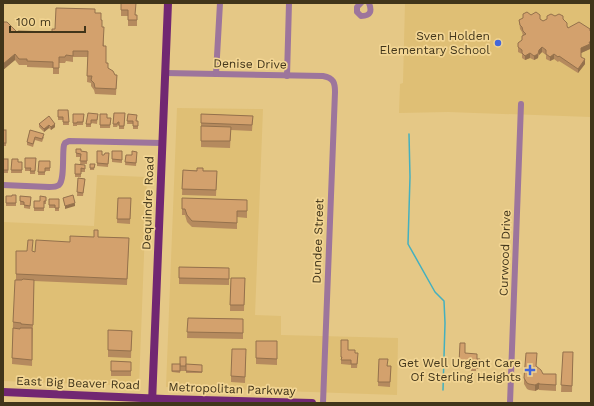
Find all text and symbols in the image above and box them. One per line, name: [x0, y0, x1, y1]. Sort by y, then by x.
scale bar: [10, 8, 85, 34]
text: 100 m: [16, 15, 51, 29]
place label: Sven Holden Elementary School: [379, 29, 490, 57]
marker: Sven Holden Elementary School: [493, 38, 503, 48]
street label: Denise Drive: [213, 56, 287, 72]
street label: Dequindre Road: [139, 156, 157, 250]
street label: Dundee Street: [310, 198, 326, 284]
street label: Curwood Drive: [496, 210, 514, 296]
place label: Get Well Urgent Care Of Sterling Heights: [398, 356, 521, 384]
marker: Get Well Urgent Care Of Sterling Heights: [524, 364, 536, 376]
street label: East Big Beaver Road: [16, 374, 140, 392]
street label: Metropolitan Parkway: [168, 380, 297, 398]

